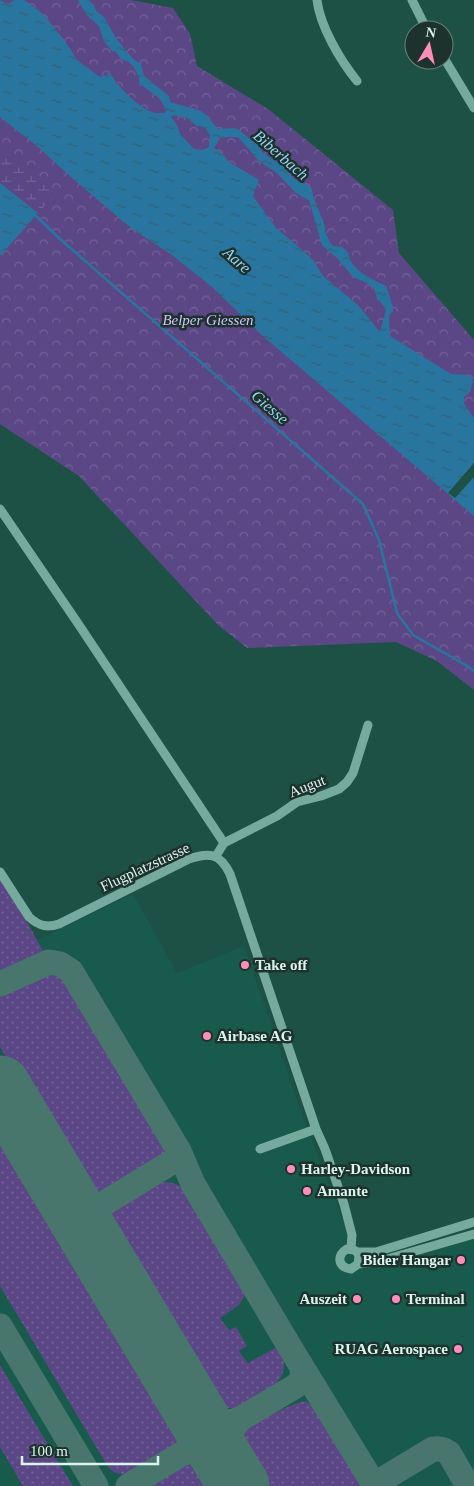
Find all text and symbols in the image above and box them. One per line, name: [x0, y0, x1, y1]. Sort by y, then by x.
north arrow: [404, 20, 454, 70]
text: N: [425, 24, 437, 41]
water label: Biberbach: [250, 127, 312, 183]
water label: Aare: [219, 243, 254, 276]
park label: Belper Giessen: [162, 312, 254, 328]
water label: Giesse: [248, 387, 292, 427]
street label: Augut: [287, 772, 328, 800]
street label: Flugplatzstrasse: [98, 839, 192, 895]
place label: Take off: [255, 957, 308, 973]
marker: Take off: [239, 959, 251, 971]
place label: Airbase AG: [217, 1028, 293, 1044]
marker: Airbase AG: [201, 1030, 213, 1042]
place label: Harley-Davidson: [301, 1161, 411, 1177]
marker: Harley-Davidson: [285, 1163, 297, 1175]
place label: Amante: [317, 1183, 368, 1199]
marker: Amante: [301, 1185, 313, 1197]
place label: Bider Hangar: [363, 1252, 451, 1268]
marker: Bider Hangar: [455, 1254, 467, 1266]
place label: Auszeit: [300, 1291, 347, 1307]
place label: Terminal: [406, 1291, 465, 1307]
marker: Auszeit: [351, 1293, 363, 1305]
marker: Terminal: [390, 1293, 402, 1305]
place label: RUAG Aerospace: [335, 1341, 448, 1357]
marker: RUAG Aerospace: [452, 1343, 464, 1355]
scale bar: [22, 1434, 159, 1466]
text: 100 m: [30, 1443, 68, 1459]

